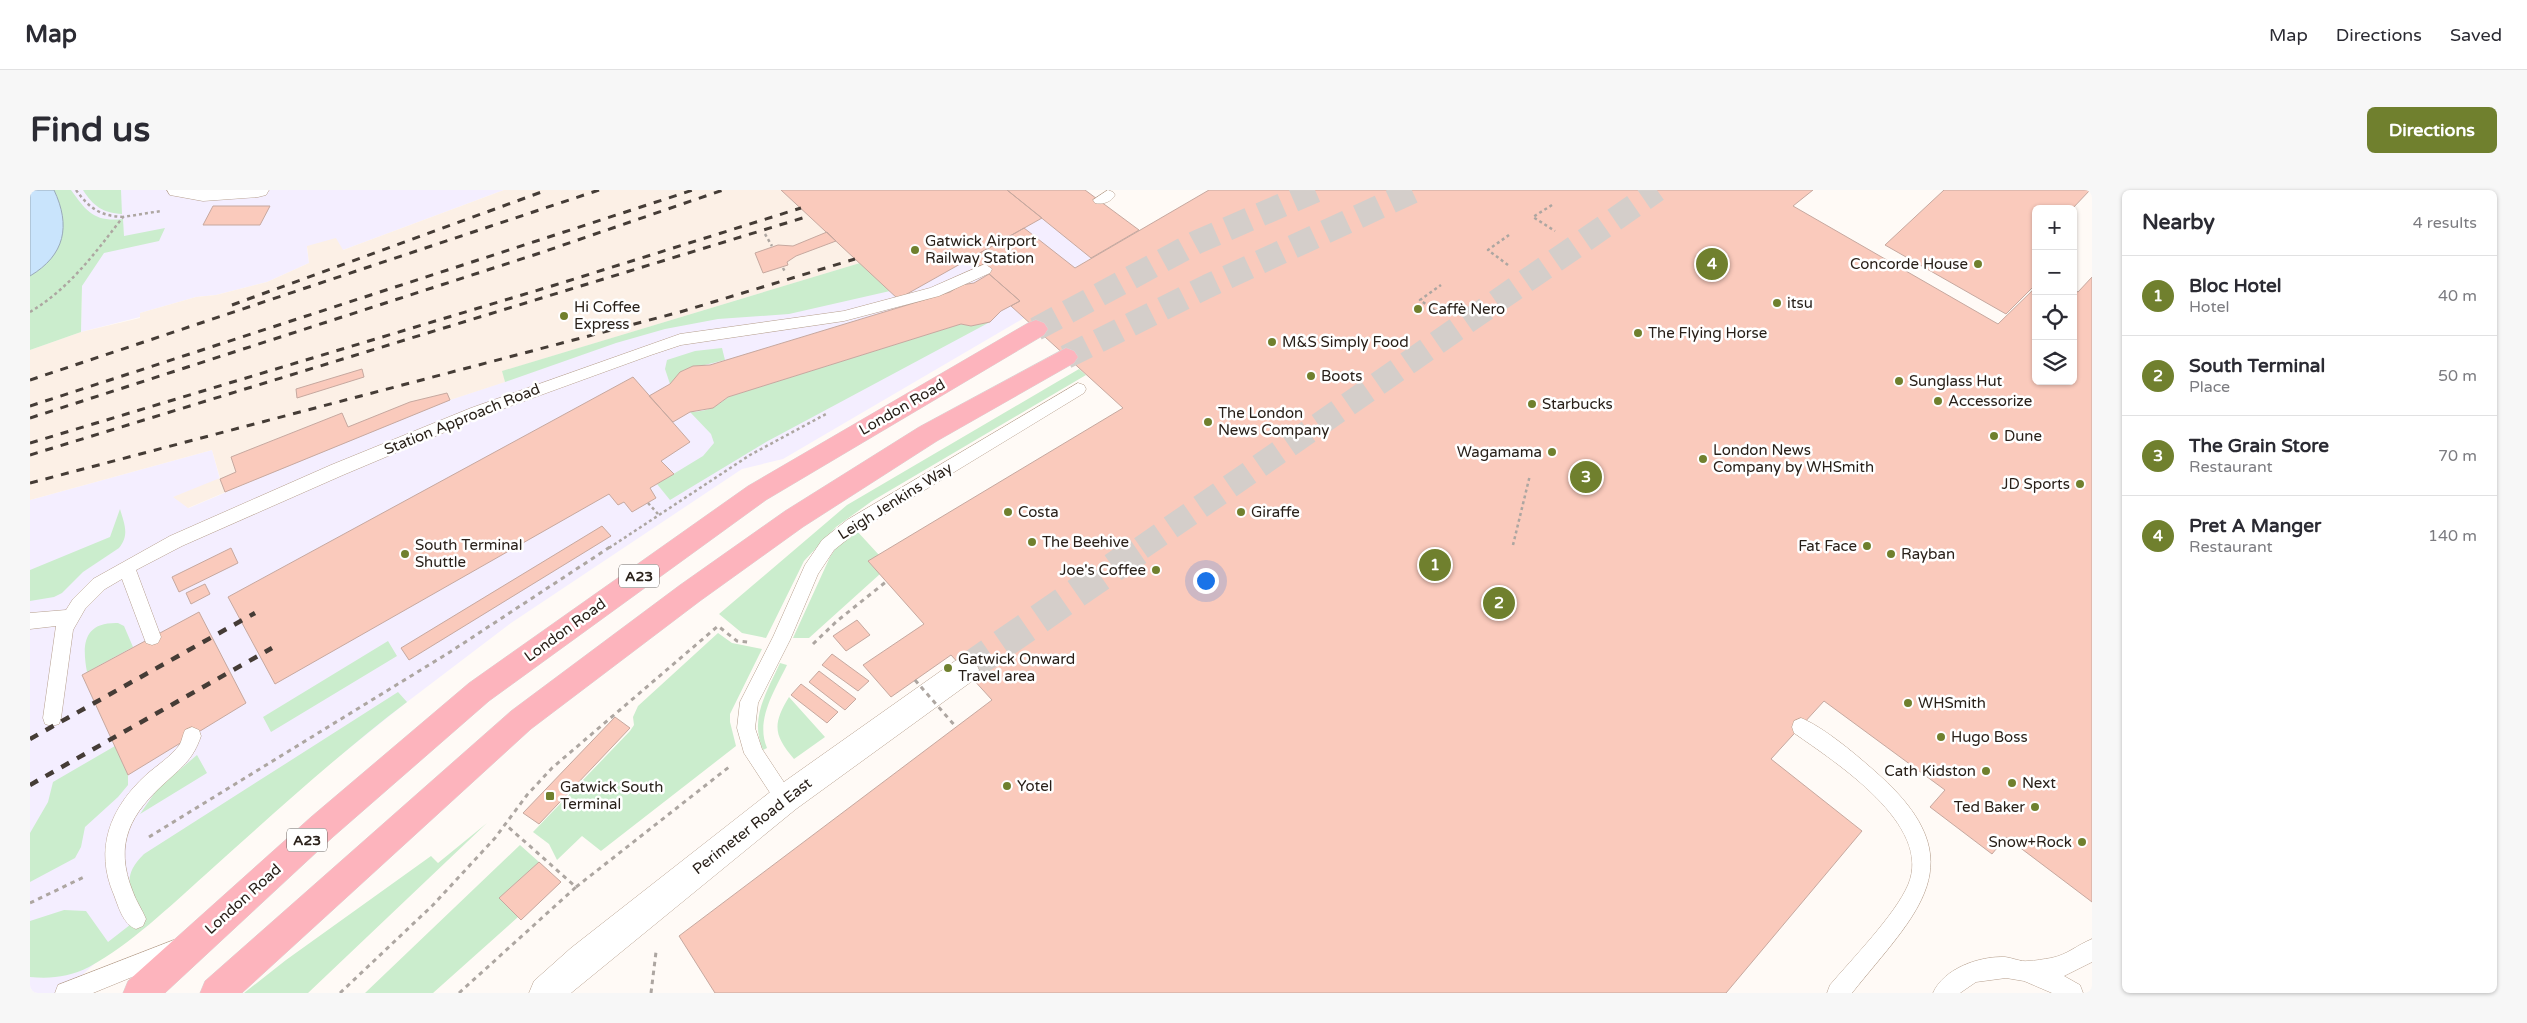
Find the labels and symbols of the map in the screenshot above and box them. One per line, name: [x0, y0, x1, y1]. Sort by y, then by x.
place label: Gatwick Airport Railway Station: [925, 232, 1037, 267]
marker: Gatwick Airport Railway Station: [909, 244, 921, 256]
pin: 4: [1696, 245, 1728, 283]
place label: Concorde House: [1850, 255, 1968, 273]
marker: Concorde House: [1972, 258, 1984, 270]
place label: itsu: [1787, 294, 1813, 312]
marker: itsu: [1771, 297, 1783, 309]
place label: Hi Coffee Express: [574, 298, 640, 333]
place label: Caffè Nero: [1428, 300, 1505, 318]
marker: Caffè Nero: [1412, 303, 1424, 315]
marker: Hi Coffee Express: [558, 310, 570, 322]
place label: The Flying Horse: [1648, 324, 1767, 342]
marker: The Flying Horse: [1632, 327, 1644, 339]
place label: M&S Simply Food: [1282, 333, 1409, 351]
marker: M&S Simply Food: [1266, 336, 1278, 348]
place label: Boots: [1321, 367, 1362, 385]
marker: Boots: [1305, 370, 1317, 382]
place label: Sunglass Hut: [1909, 372, 2003, 390]
street label: London Road: [856, 375, 948, 439]
marker: Sunglass Hut: [1893, 375, 1905, 387]
street label: Station Approach Road: [382, 379, 542, 459]
place label: Accessorize: [1948, 392, 2032, 410]
place label: Starbucks: [1542, 395, 1613, 413]
marker: Accessorize: [1932, 395, 1944, 407]
marker: Starbucks: [1526, 398, 1538, 410]
place label: The London News Company: [1218, 404, 1329, 439]
marker: The London News Company: [1202, 416, 1214, 428]
place label: Dune: [2004, 427, 2042, 445]
marker: Dune: [1988, 430, 2000, 442]
place label: London News Company by WHSmith: [1713, 441, 1874, 476]
place label: Wagamama: [1457, 443, 1542, 461]
marker: Wagamama: [1546, 446, 1558, 458]
marker: London News Company by WHSmith: [1697, 453, 1709, 465]
pin: 3: [1570, 458, 1602, 496]
street label: Leigh Jenkins Way: [835, 459, 955, 543]
place label: JD Sports: [2001, 475, 2070, 493]
marker: JD Sports: [2074, 478, 2086, 490]
place label: Costa: [1018, 503, 1059, 521]
place label: Giraffe: [1251, 503, 1300, 521]
marker: Costa: [1002, 506, 1014, 518]
marker: Giraffe: [1235, 506, 1247, 518]
place label: The Beehive: [1042, 533, 1129, 551]
place label: South Terminal Shuttle: [415, 536, 522, 571]
marker: The Beehive: [1026, 536, 1038, 548]
place label: Fat Face: [1798, 537, 1857, 555]
marker: Fat Face: [1861, 540, 1873, 552]
place label: Rayban: [1901, 545, 1955, 563]
pin: 1: [1419, 546, 1451, 584]
marker: South Terminal Shuttle: [399, 548, 411, 560]
marker: Rayban: [1885, 548, 1897, 560]
place label: Joe's Coffee: [1060, 561, 1146, 579]
road number: A23: [619, 564, 659, 588]
marker: Joe's Coffee: [1150, 564, 1162, 576]
your location: [1193, 568, 1219, 594]
pin: 2: [1483, 584, 1515, 622]
street label: London Road: [521, 594, 609, 666]
place label: Gatwick Onward Travel area: [958, 650, 1075, 685]
marker: Gatwick Onward Travel area: [942, 662, 954, 674]
place label: WHSmith: [1918, 694, 1986, 712]
marker: WHSmith: [1902, 697, 1914, 709]
place label: Hugo Boss: [1951, 728, 2028, 746]
marker: Hugo Boss: [1935, 731, 1947, 743]
place label: Cath Kidston: [1884, 762, 1976, 780]
marker: Cath Kidston: [1980, 765, 1992, 777]
street label: Perimeter Road East: [689, 774, 815, 878]
place label: Next: [2022, 774, 2056, 792]
place label: Yotel: [1017, 777, 1052, 795]
marker: Next: [2006, 777, 2018, 789]
place label: Gatwick South Terminal: [560, 778, 663, 813]
marker: Yotel: [1001, 780, 1013, 792]
marker: Gatwick South Terminal: [544, 790, 556, 802]
place label: Ted Baker: [1954, 798, 2025, 816]
marker: Ted Baker: [2029, 801, 2041, 813]
road number: A23: [287, 828, 327, 852]
place label: Snow+Rock: [1988, 833, 2072, 851]
marker: Snow+Rock: [2076, 836, 2088, 848]
street label: London Road: [201, 860, 285, 938]

